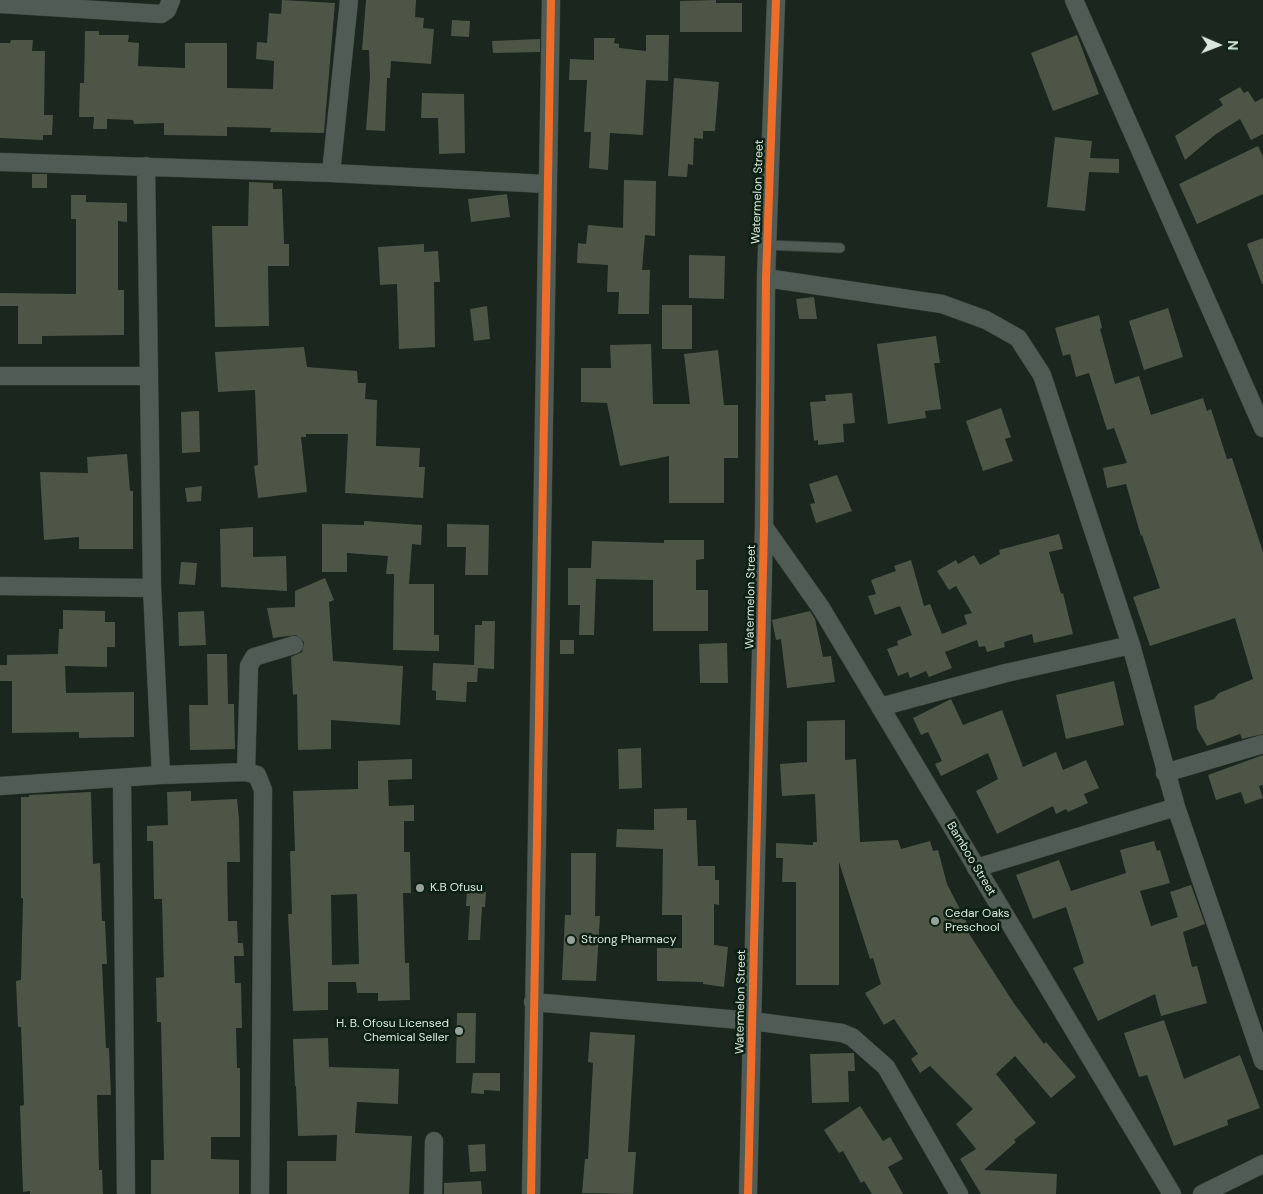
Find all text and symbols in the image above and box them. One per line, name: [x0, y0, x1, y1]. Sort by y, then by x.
north arrow: [1193, 20, 1243, 70]
text: N: [1224, 40, 1242, 51]
street label: Watermelon Street: [749, 139, 767, 245]
street label: Watermelon Street: [743, 545, 759, 649]
street label: Bamboo Street: [943, 820, 999, 898]
place label: K.B Ofusu: [430, 881, 483, 895]
marker: K.B Ofusu: [414, 882, 426, 894]
place label: Cedar Oaks Preschool: [945, 907, 1010, 935]
marker: Cedar Oaks Preschool: [929, 915, 941, 927]
place label: Strong Pharmacy: [581, 933, 676, 947]
marker: Strong Pharmacy: [565, 934, 577, 946]
street label: Watermelon Street: [733, 950, 749, 1054]
place label: H. B. Ofosu Licensed Chemical Seller: [336, 1017, 449, 1045]
marker: H. B. Ofosu Licensed Chemical Seller: [453, 1025, 465, 1037]

